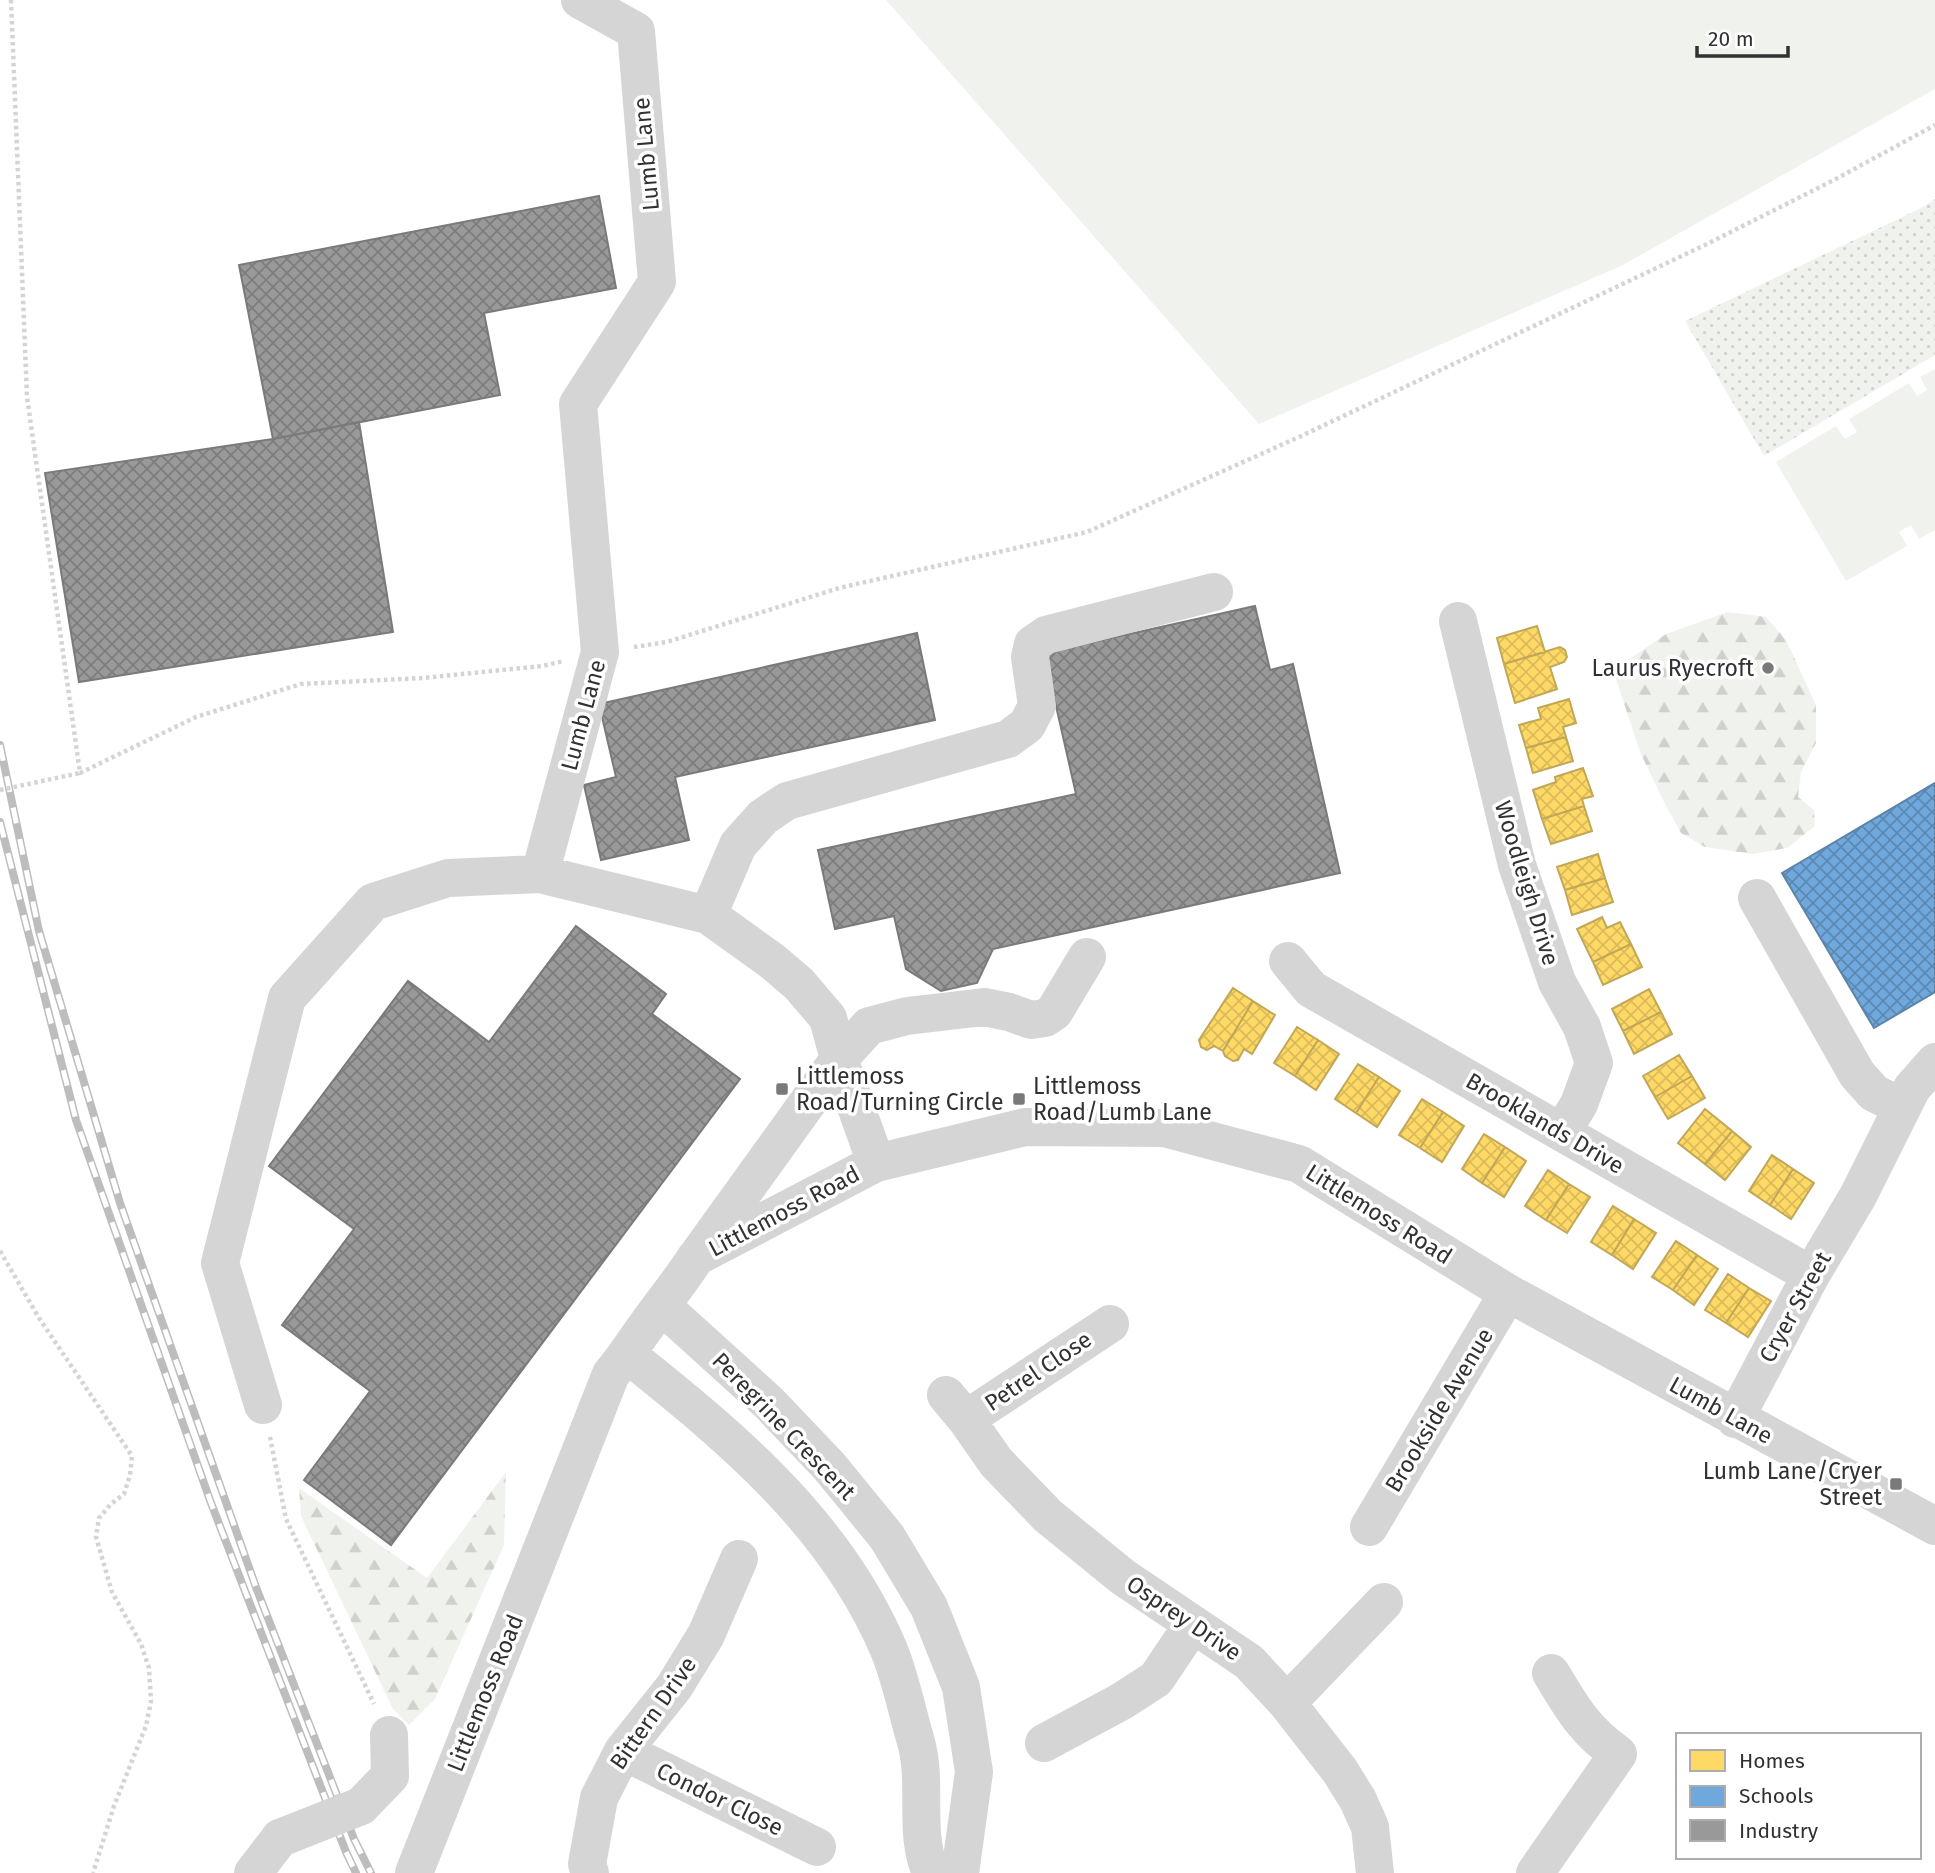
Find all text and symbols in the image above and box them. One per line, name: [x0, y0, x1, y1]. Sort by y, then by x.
scale bar: [1697, 14, 1788, 58]
text: 20 m: [1708, 26, 1754, 52]
street label: Lumb Lane: [627, 96, 665, 212]
place label: Laurus Ryecroft: [1591, 654, 1755, 682]
street label: Lumb Lane: [555, 656, 611, 774]
marker: Laurus Ryecroft: [1760, 660, 1776, 676]
street label: Woodleigh Drive: [1489, 797, 1565, 969]
place label: Littlemoss Road/Turning Circle: [796, 1062, 1003, 1116]
street label: Brooklands Drive: [1461, 1066, 1629, 1180]
place label: Littlemoss Road/Lumb Lane: [1033, 1072, 1212, 1126]
marker: Littlemoss Road/Turning Circle: [774, 1081, 790, 1097]
marker: Littlemoss Road/Lumb Lane: [1011, 1091, 1027, 1107]
street label: Littlemoss Road: [1301, 1158, 1457, 1270]
street label: Littlemoss Road: [704, 1159, 864, 1263]
street label: Cryer Street: [1753, 1246, 1837, 1367]
street label: Brookside Avenue: [1379, 1323, 1499, 1497]
street label: Petrel Close: [979, 1325, 1097, 1417]
street label: Peregrine Crescent: [706, 1346, 862, 1506]
street label: Lumb Lane: [1664, 1370, 1778, 1450]
place label: Lumb Lane/Cryer Street: [1703, 1457, 1883, 1511]
marker: Lumb Lane/Cryer Street: [1888, 1476, 1904, 1492]
street label: Osprey Drive: [1121, 1569, 1247, 1667]
street label: Littlemoss Road: [441, 1610, 529, 1776]
street label: Bittern Drive: [604, 1651, 702, 1775]
legend: [1676, 1733, 1921, 1859]
text: Homes: [1739, 1748, 1805, 1774]
street label: Condor Close: [652, 1756, 788, 1842]
text: Schools: [1739, 1783, 1813, 1809]
text: Industry: [1739, 1818, 1819, 1844]

